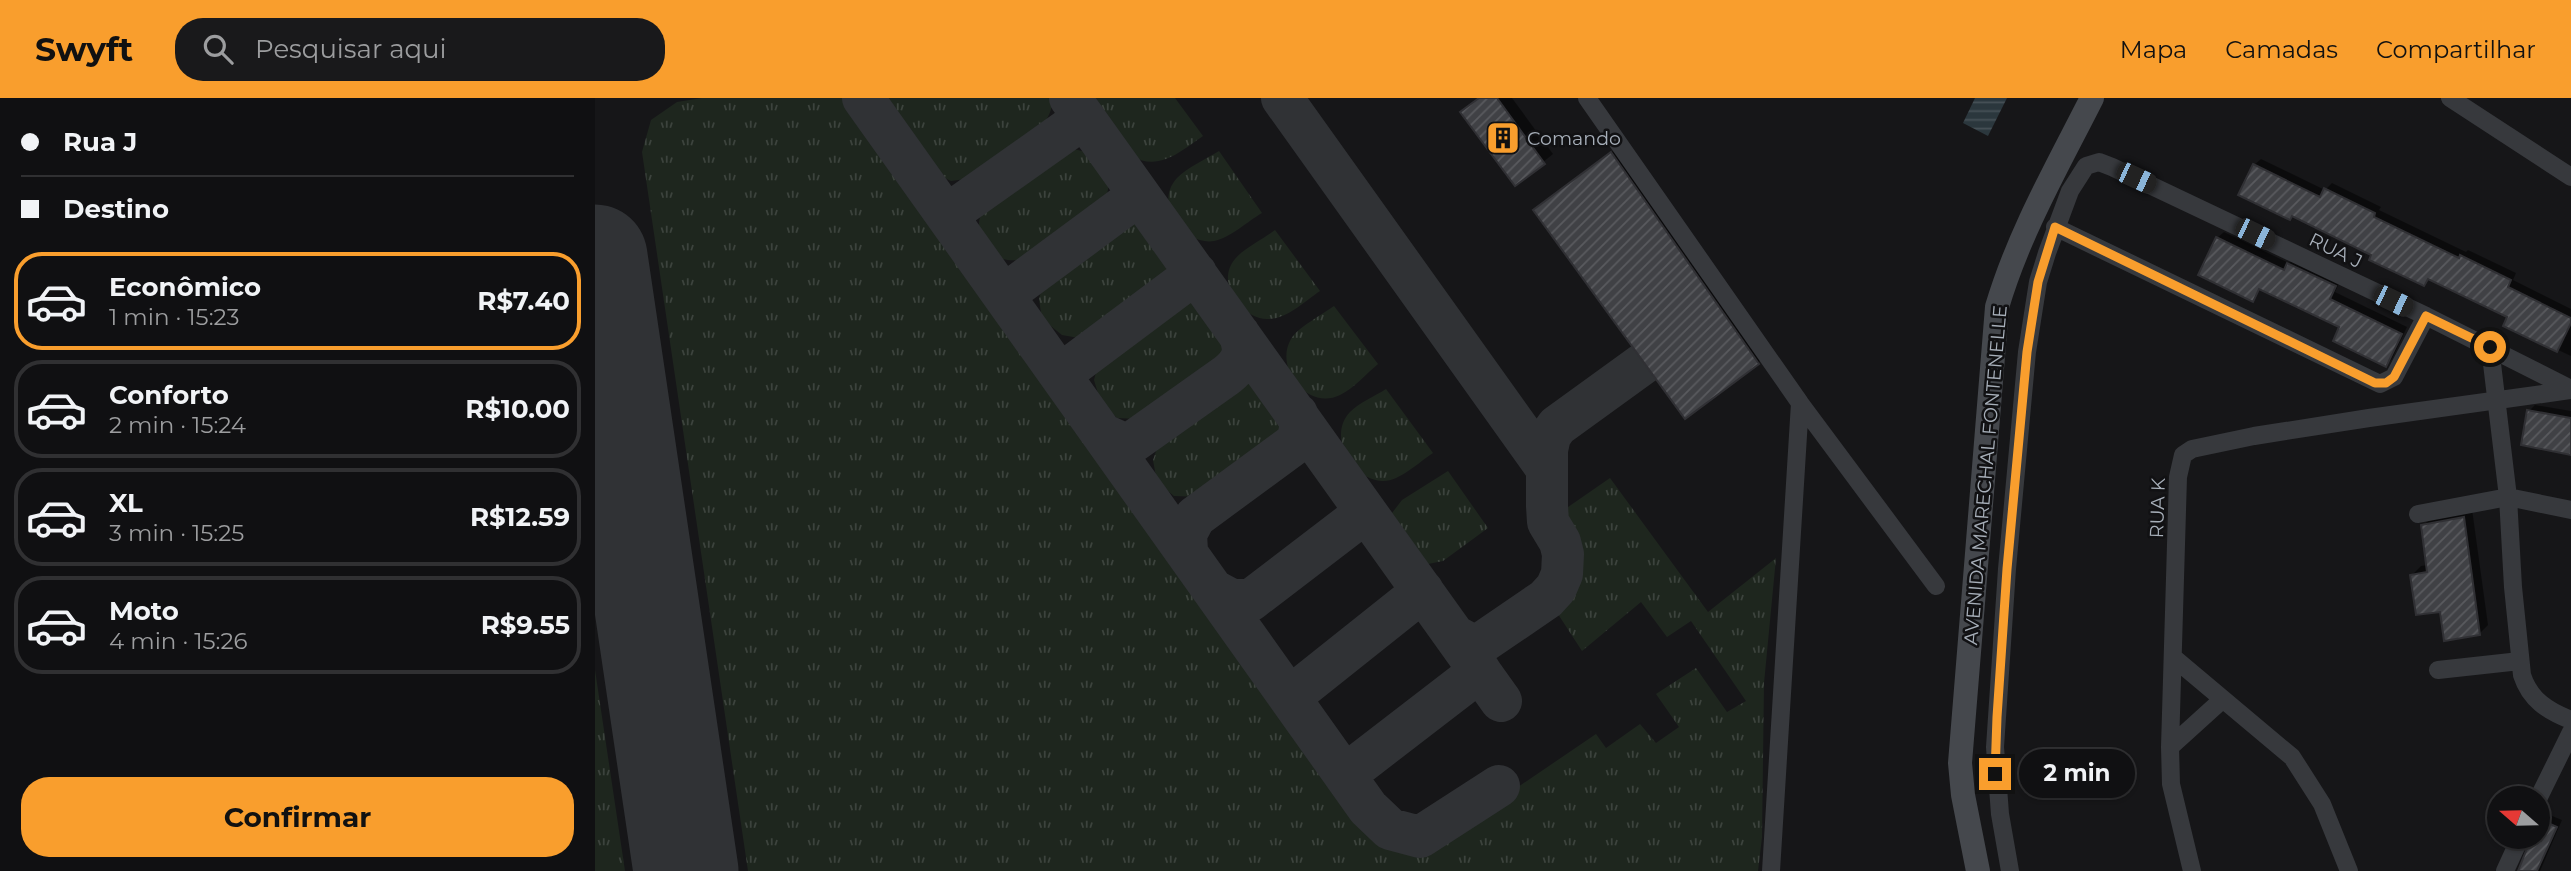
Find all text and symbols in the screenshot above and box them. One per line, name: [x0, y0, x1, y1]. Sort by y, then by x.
search box: [175, 18, 665, 81]
text: Swyft: [35, 29, 133, 69]
icon: search: [199, 30, 237, 68]
text: Pesquisar aqui: [255, 33, 447, 65]
text: Mapa: [2120, 35, 2187, 64]
text: Camadas: [2225, 35, 2338, 64]
text: Compartilhar: [2376, 35, 2536, 64]
building icon: Comando: [1484, 119, 1522, 157]
text: Rua J: [63, 126, 137, 158]
place label: Comando: [1527, 127, 1621, 150]
car: [2113, 160, 2160, 196]
text: Destino: [63, 193, 169, 225]
car: [2232, 215, 2279, 253]
street label: RUA J: [2305, 228, 2366, 273]
icon: car: [25, 270, 88, 333]
text: Econômico: [109, 271, 261, 303]
car: [2370, 282, 2417, 320]
text: R$7.40: [477, 285, 570, 317]
text: 1 min · 15:23: [109, 303, 240, 331]
street label: AVENIDA MARECHAL FONTENELLE: [1959, 304, 2012, 646]
route start: [2474, 331, 2506, 363]
icon: car: [25, 378, 88, 441]
text: Conforto: [109, 379, 229, 411]
text: R$10.00: [465, 393, 570, 425]
text: 2 min · 15:24: [109, 411, 246, 439]
street label: RUA K: [2145, 477, 2170, 539]
icon: car: [25, 486, 88, 549]
text: XL: [109, 487, 143, 519]
text: R$12.59: [470, 501, 570, 533]
text: 3 min · 15:25: [109, 519, 244, 547]
icon: car: [25, 594, 88, 657]
text: Moto: [109, 595, 179, 627]
text: R$9.55: [481, 609, 570, 641]
text: 4 min · 15:26: [109, 627, 247, 655]
callout: 2 min: [2019, 750, 2135, 798]
route end: [1979, 758, 2011, 790]
text: 2 min: [2043, 759, 2111, 787]
button: Confirmar: [21, 777, 574, 857]
north arrow: [2487, 786, 2550, 849]
map controls: [2487, 786, 2550, 849]

